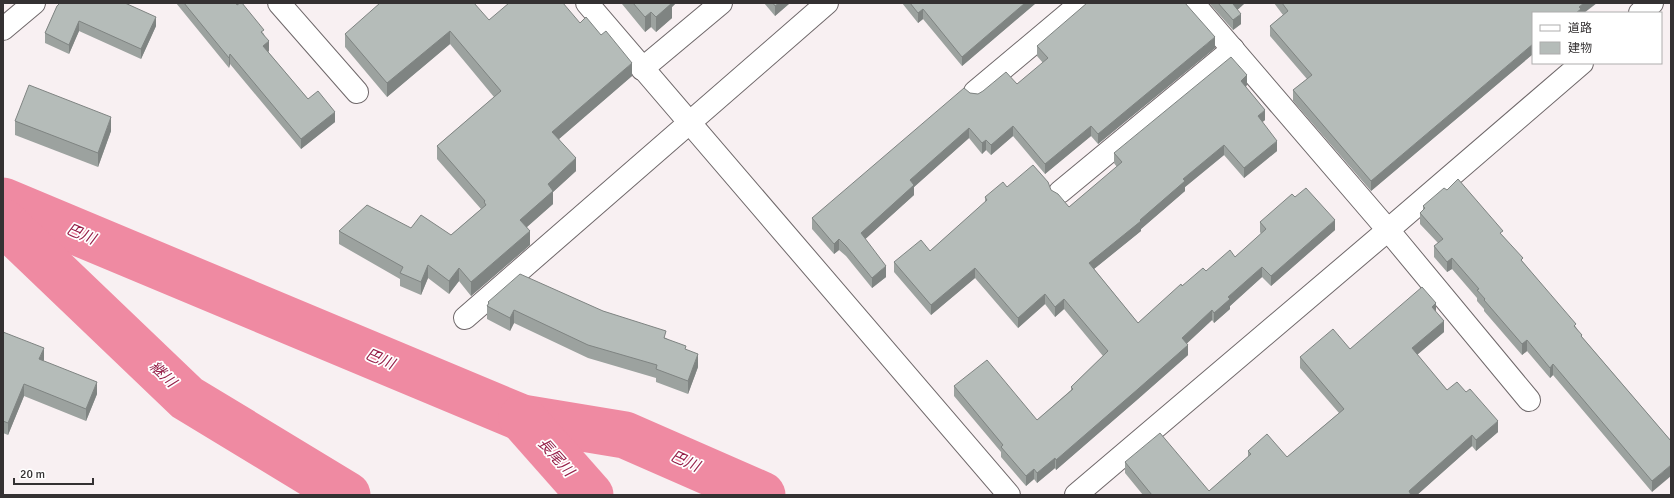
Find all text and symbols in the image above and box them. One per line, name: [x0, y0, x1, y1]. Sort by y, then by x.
legend: [1532, 12, 1662, 64]
text: 道路: [1568, 21, 1592, 36]
text: 建物: [1568, 41, 1592, 56]
water label: 巴川: [64, 220, 100, 249]
water label: 巴川: [363, 345, 399, 374]
water label: 継川: [146, 357, 181, 392]
water label: 長尾川: [534, 434, 579, 481]
water label: 巴川: [668, 447, 704, 476]
scale bar: [14, 460, 93, 486]
text: 20 m: [20, 467, 45, 482]

